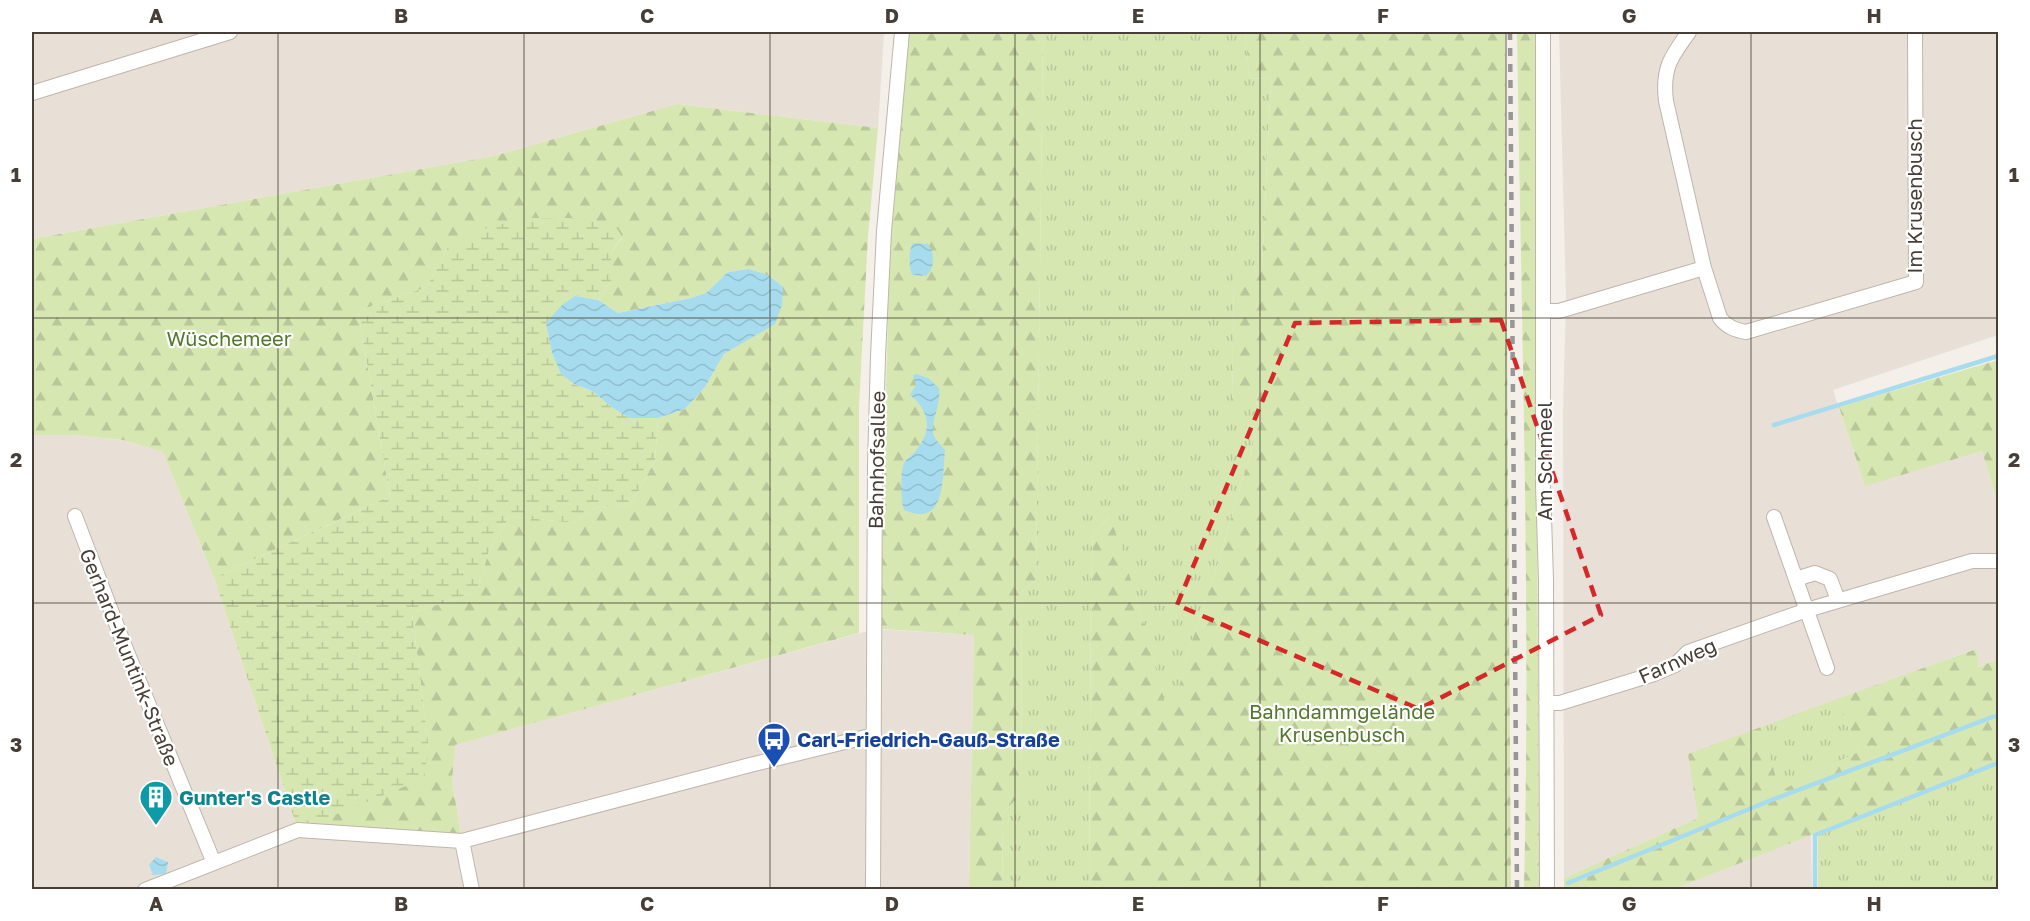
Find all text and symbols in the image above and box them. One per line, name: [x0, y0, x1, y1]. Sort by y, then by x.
text: A: [149, 3, 163, 27]
text: B: [394, 3, 408, 27]
text: C: [640, 3, 654, 27]
text: D: [885, 3, 899, 27]
text: E: [1132, 3, 1144, 27]
text: F: [1377, 3, 1389, 27]
text: G: [1622, 3, 1636, 27]
text: H: [1866, 3, 1882, 27]
street label: Im Krusenbusch: [1902, 118, 1926, 274]
text: 1: [11, 162, 21, 186]
text: 1: [2009, 162, 2019, 186]
park label: Wüschemeer: [167, 326, 292, 350]
street label: Bahnhofsallee: [863, 391, 889, 529]
street label: Am Schmeel: [1532, 401, 1556, 521]
text: 2: [10, 447, 22, 471]
text: 2: [2008, 447, 2020, 471]
street label: Gerhard-Muntink-Straße: [75, 545, 185, 769]
street label: Farnweg: [1634, 632, 1720, 688]
park label: Bahndammgelände Krusenbusch: [1249, 699, 1435, 746]
bus stop icon: Carl-Friedrich-Gauß-Straße: [756, 721, 792, 768]
place label: Carl-Friedrich-Gauß-Straße: [797, 727, 1060, 751]
text: 3: [10, 732, 22, 756]
text: 3: [2008, 732, 2020, 756]
building icon: Gunter's Castle: [138, 779, 174, 826]
place label: Gunter's Castle: [179, 785, 330, 809]
text: A: [149, 891, 163, 915]
text: B: [394, 891, 408, 915]
text: C: [640, 891, 654, 915]
text: D: [885, 891, 899, 915]
text: E: [1132, 891, 1144, 915]
text: F: [1377, 891, 1389, 915]
text: G: [1622, 891, 1636, 915]
text: H: [1866, 891, 1882, 915]

